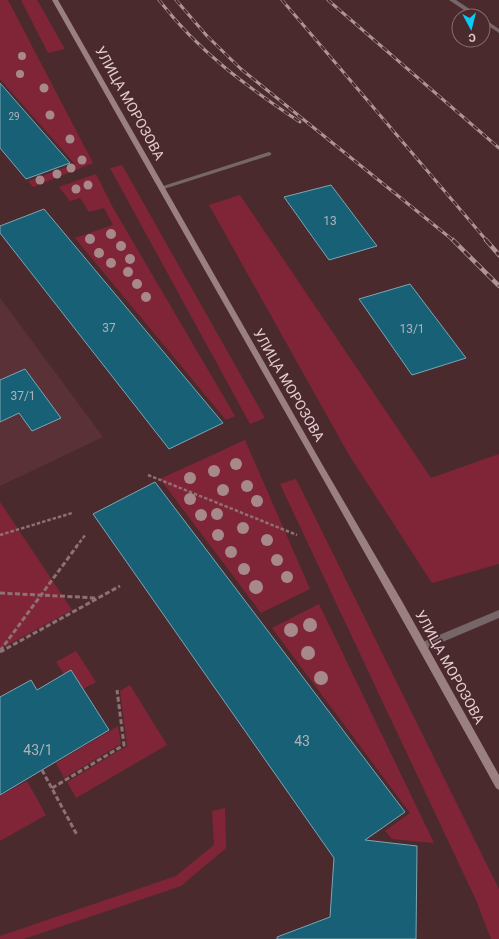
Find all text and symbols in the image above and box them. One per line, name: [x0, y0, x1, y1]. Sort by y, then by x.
north arrow: [451, 8, 491, 48]
text: С: [468, 31, 477, 44]
street label: УЛИЦА МОРОЗОВА: [92, 43, 168, 163]
house number: 29: [8, 111, 20, 122]
house number: 13: [323, 214, 337, 228]
house number: 37: [102, 321, 116, 335]
house number: 13/1: [399, 322, 425, 336]
street label: УЛИЦА МОРОЗОВА: [250, 326, 328, 444]
house number: 37/1: [10, 389, 36, 403]
street label: УЛИЦА МОРОЗОВА: [412, 607, 488, 727]
house number: 43: [294, 733, 310, 749]
house number: 43/1: [23, 742, 53, 758]

